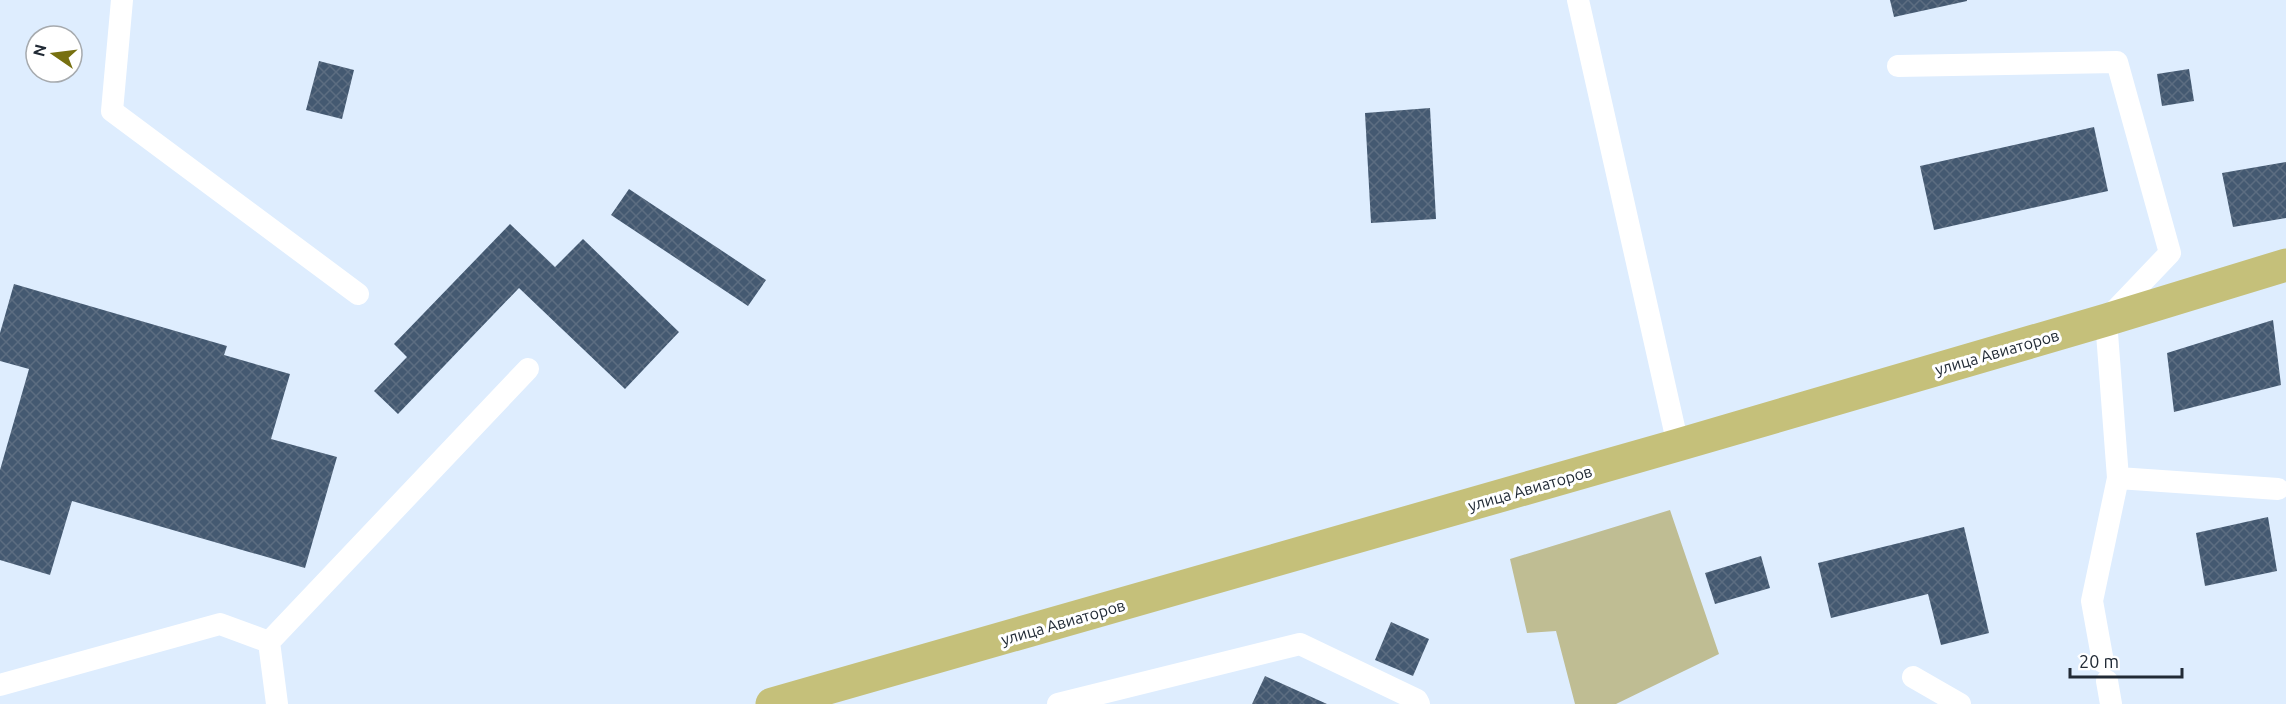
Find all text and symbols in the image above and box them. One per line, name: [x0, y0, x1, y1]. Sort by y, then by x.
north arrow: [24, 24, 84, 84]
text: N: [29, 42, 50, 58]
street label: улица Авиаторов: [1933, 326, 2061, 378]
street label: улица Авиаторов: [1466, 462, 1594, 514]
street label: улица Авиаторов: [999, 596, 1127, 648]
scale bar: [2070, 641, 2182, 679]
text: 20 m: [2079, 651, 2119, 671]

